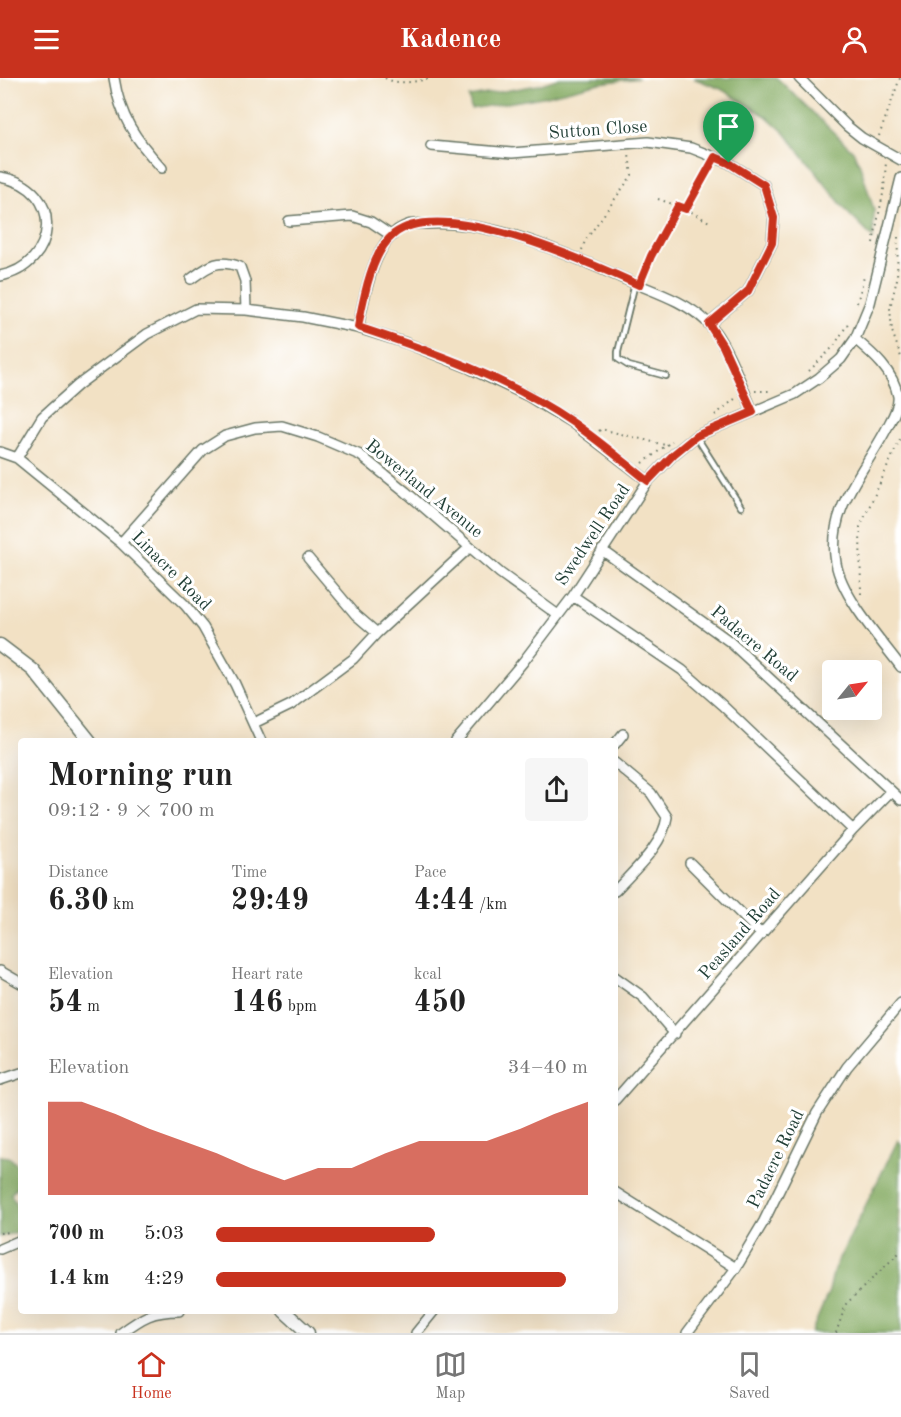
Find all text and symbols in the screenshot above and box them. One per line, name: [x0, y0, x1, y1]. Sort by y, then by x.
icon: menu: [30, 23, 63, 56]
icon: person: [838, 23, 871, 56]
text: Kadence: [399, 26, 502, 53]
pin: [703, 101, 754, 163]
icon: arrive: [712, 110, 745, 143]
street label: Sutton Close: [548, 118, 648, 142]
street label: Bowerland Avenue: [362, 436, 486, 542]
street label: Swedwell Road: [552, 481, 634, 589]
street label: Linacre Road: [128, 528, 214, 614]
street label: Padacre Road: [707, 603, 801, 685]
north arrow: [822, 660, 882, 720]
map controls: [822, 660, 882, 720]
button: share: [525, 758, 588, 821]
text: Morning run: [48, 760, 233, 793]
text: 09:12 · 9 × 700 m: [48, 801, 215, 821]
text: Distance: [48, 865, 108, 881]
text: Time: [231, 865, 267, 881]
text: Pace: [414, 865, 446, 881]
street label: Peasland Road: [696, 885, 784, 983]
text: 6.30: [48, 886, 109, 916]
text: 29:49: [231, 886, 309, 916]
text: 4:44: [414, 886, 475, 916]
text: km: [109, 897, 134, 913]
text: /km: [475, 897, 507, 913]
text: Elevation: [48, 967, 113, 983]
text: Heart rate: [231, 967, 303, 983]
text: kcal: [414, 967, 442, 983]
text: 54: [48, 988, 83, 1018]
text: 146: [231, 988, 283, 1018]
text: 450: [414, 988, 466, 1018]
text: m: [83, 999, 100, 1015]
text: bpm: [283, 999, 317, 1015]
text: Elevation: [48, 1058, 129, 1078]
text: 34–40 m: [508, 1058, 588, 1078]
street label: Padacre Road: [744, 1107, 808, 1211]
text: 700 m: [48, 1224, 104, 1244]
text: 5:03: [144, 1224, 184, 1244]
text: 1.4 km: [48, 1269, 110, 1289]
text: 4:29: [144, 1269, 184, 1289]
tab: Home: [131, 1348, 172, 1404]
tab: Map: [434, 1348, 467, 1404]
tab: Saved: [729, 1348, 770, 1404]

